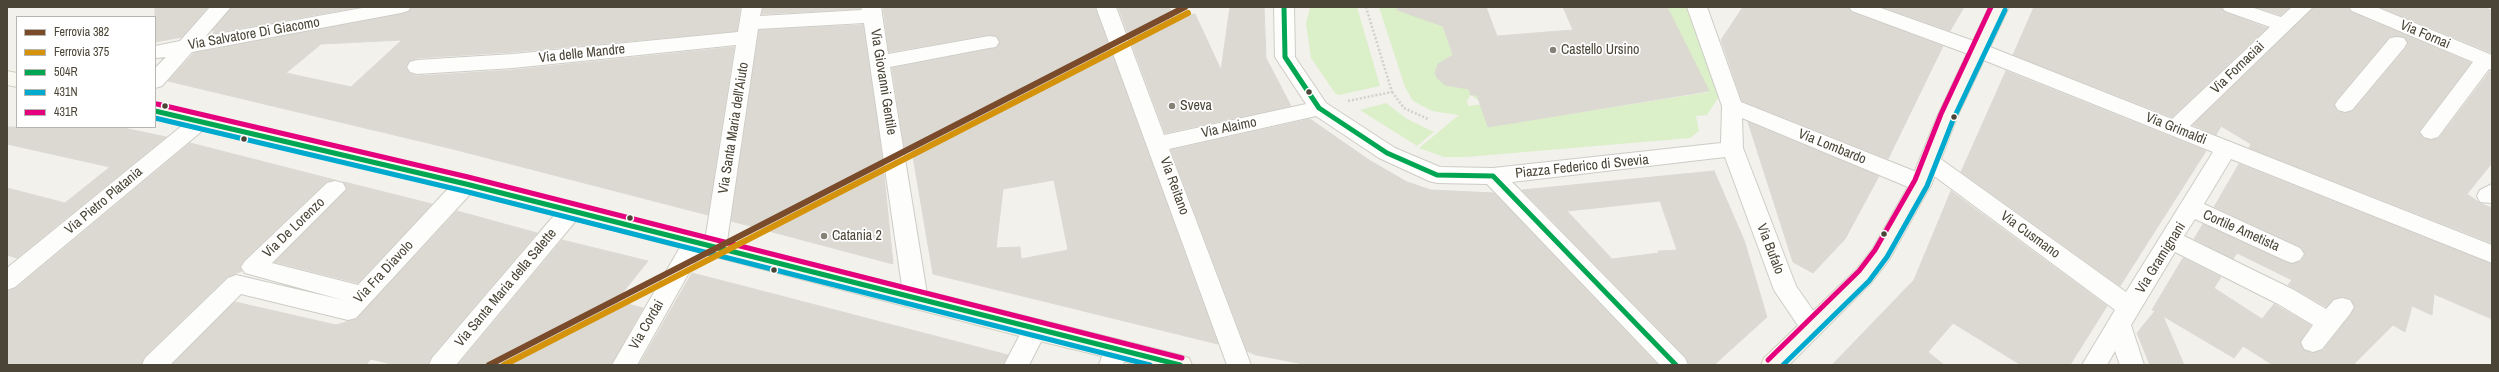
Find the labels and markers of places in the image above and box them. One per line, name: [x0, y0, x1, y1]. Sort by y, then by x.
place label: Castello Ursino: [1561, 42, 1639, 58]
marker: Castello Ursino: [1548, 45, 1558, 55]
unlabelled marker: [1304, 87, 1314, 97]
place label: Sveva: [1180, 98, 1212, 114]
unlabelled marker: [160, 101, 170, 111]
marker: Sveva: [1167, 101, 1177, 111]
unlabelled marker: [1949, 112, 1959, 122]
unlabelled marker: [239, 134, 249, 144]
unlabelled marker: [625, 213, 635, 223]
place label: Catania 2: [832, 228, 882, 244]
unlabelled marker: [1879, 229, 1889, 239]
marker: Catania 2: [819, 231, 829, 241]
unlabelled marker: [769, 265, 779, 275]

